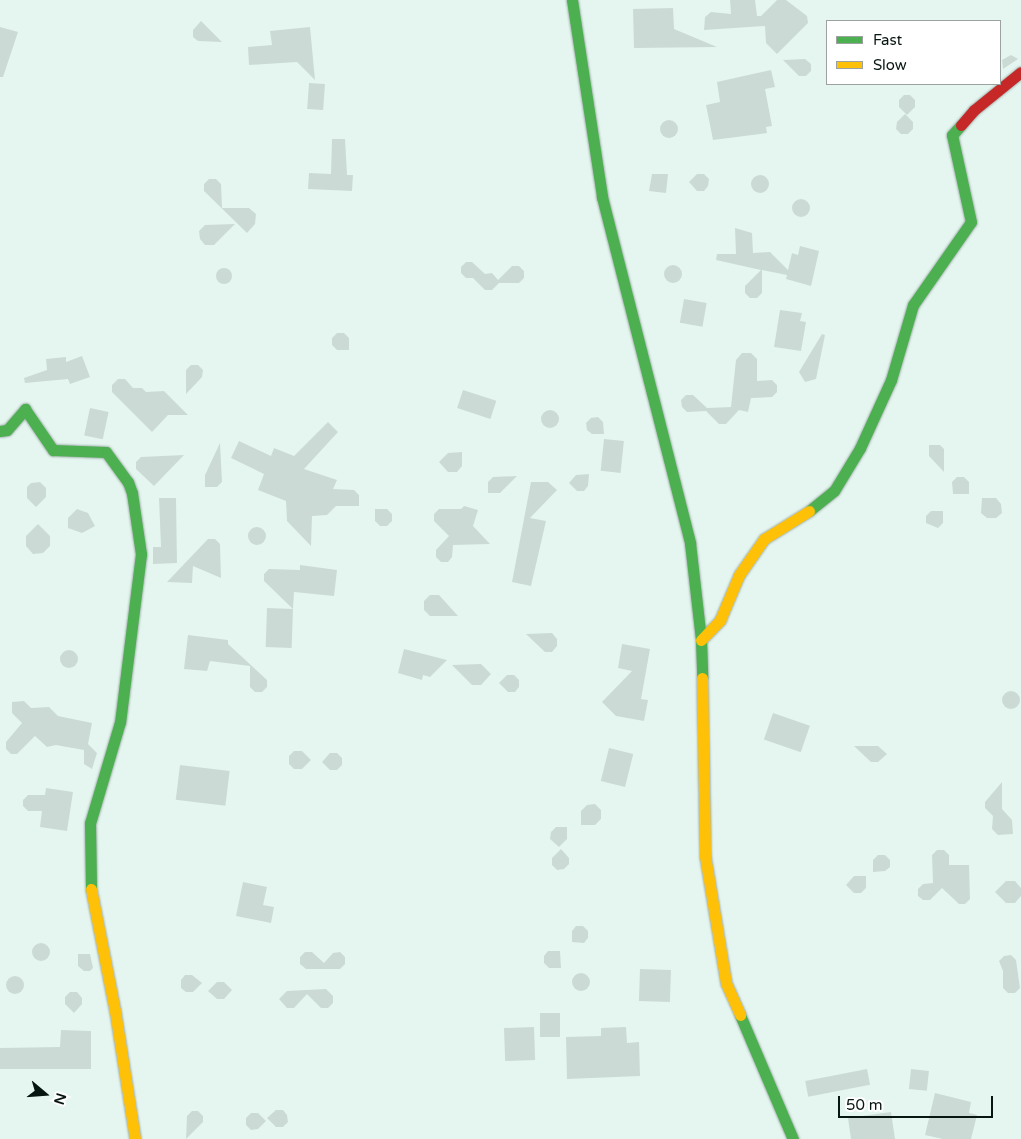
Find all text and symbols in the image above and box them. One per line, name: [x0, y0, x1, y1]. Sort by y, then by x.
legend: [826, 20, 1001, 85]
text: Fast: [873, 31, 902, 49]
text: Slow: [873, 56, 907, 74]
north arrow: [20, 1069, 70, 1119]
scale bar: [841, 1086, 996, 1118]
text: N: [50, 1091, 70, 1107]
text: 50 m: [846, 1096, 883, 1114]

